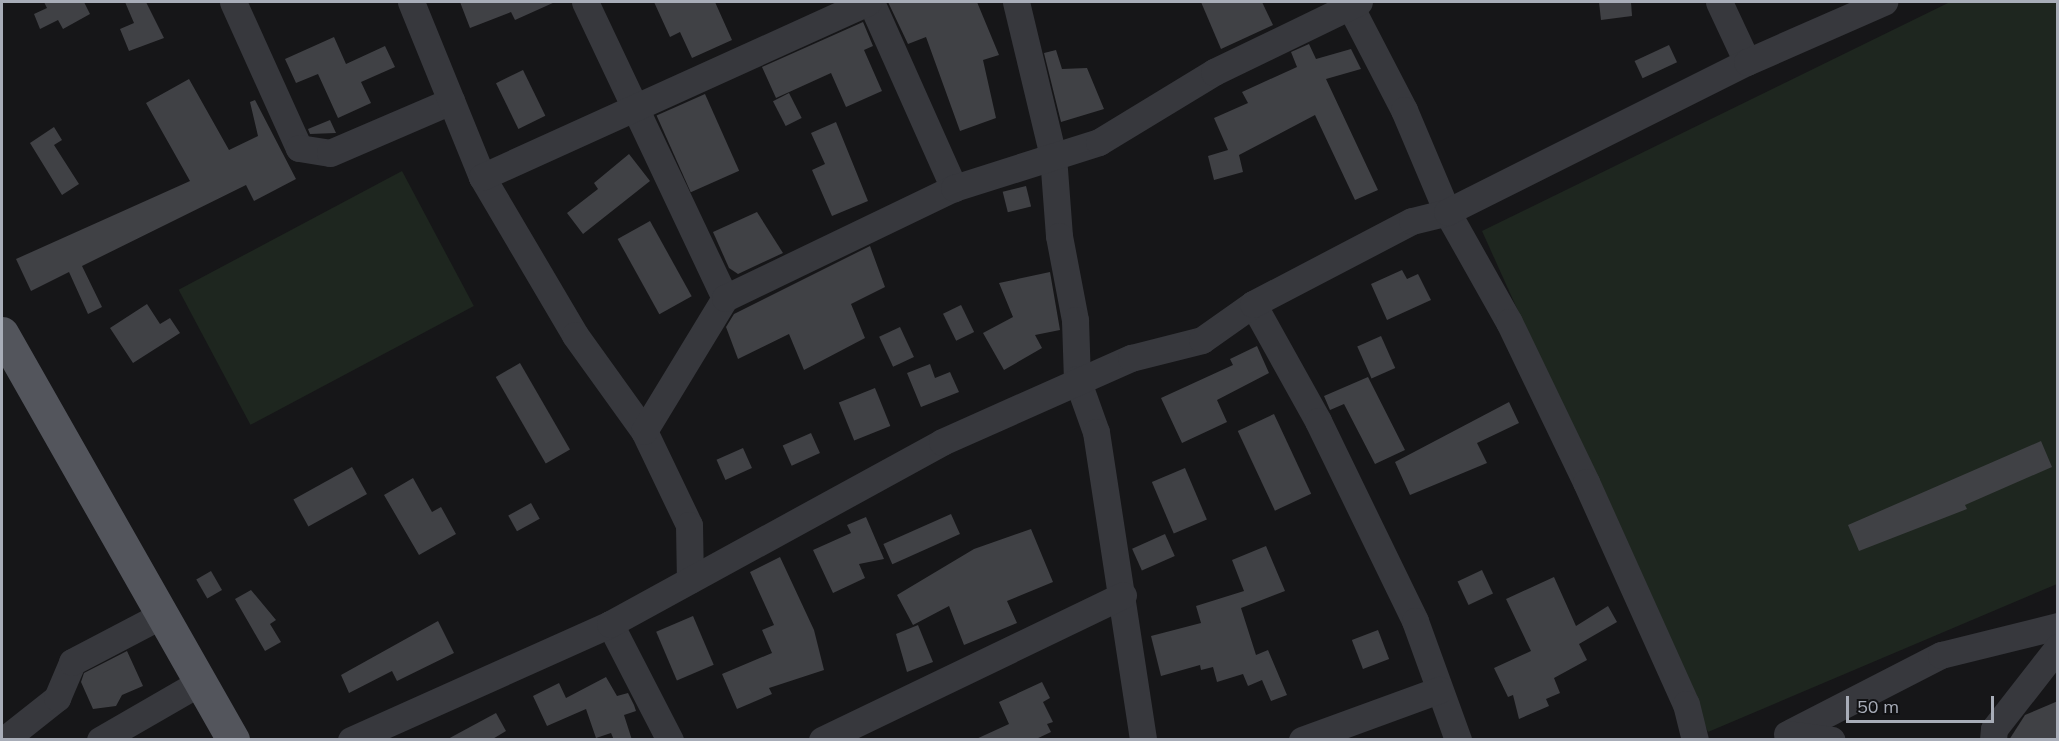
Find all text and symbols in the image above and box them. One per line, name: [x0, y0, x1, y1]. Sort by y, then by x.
scale bar: [1849, 684, 1998, 722]
text: 50 m: [1857, 695, 1899, 718]

